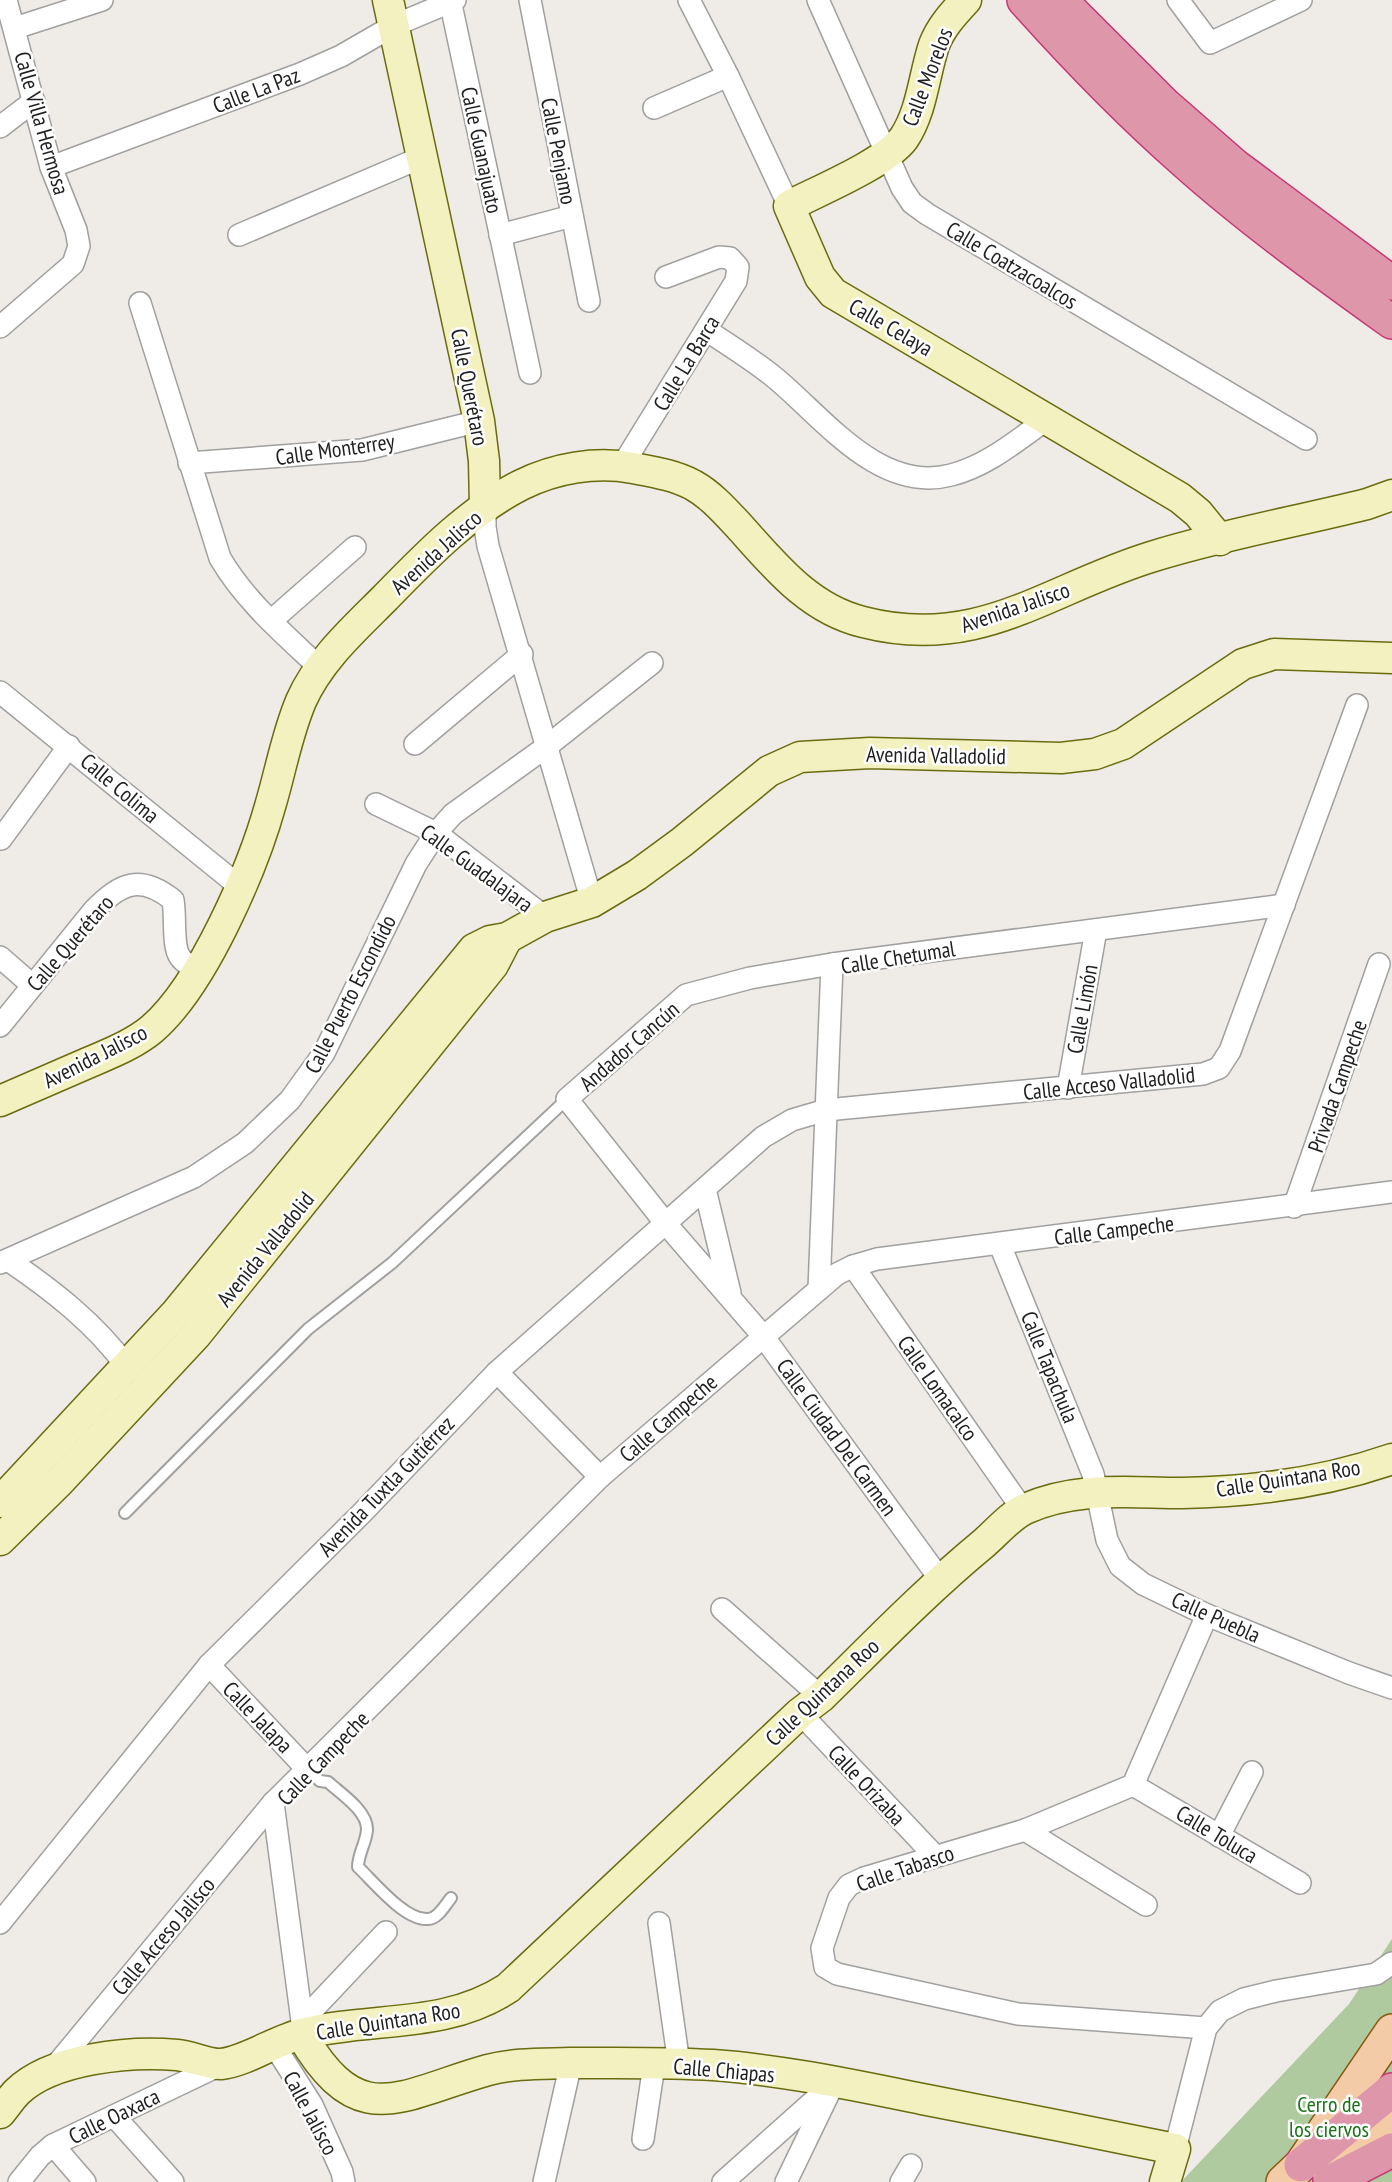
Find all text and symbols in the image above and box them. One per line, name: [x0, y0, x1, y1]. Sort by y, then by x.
street label: Calle Morelos: [895, 24, 959, 130]
street label: Calle Villa Hermosa: [8, 48, 76, 198]
street label: Calle La Paz: [209, 61, 304, 119]
street label: Calle Guanajuato: [455, 84, 509, 216]
street label: Calle Penjamo: [535, 95, 583, 207]
street label: Calle Coatzacoalcos: [941, 215, 1083, 315]
street label: Calle Celaya: [844, 292, 938, 362]
street label: Calle La Barca: [647, 310, 725, 416]
street label: Calle Querétaro: [445, 326, 495, 448]
street label: Calle Monterrey: [274, 427, 397, 471]
street label: Avenida Jalisco: [385, 504, 487, 600]
street label: Avenida Jalisco: [957, 575, 1073, 639]
street label: Avenida Valladolid: [866, 740, 1006, 770]
street label: Calle Colima: [75, 747, 165, 829]
street label: Calle Guadalajara: [415, 818, 539, 918]
street label: Calle Querétaro: [20, 889, 120, 997]
street label: Calle Puerto Escondido: [298, 910, 402, 1078]
street label: Calle Chetumal: [839, 934, 958, 980]
street label: Calle Limón: [1060, 962, 1104, 1056]
street label: Andador Cancún: [573, 995, 685, 1097]
street label: Privada Campeche: [1301, 1016, 1373, 1156]
street label: Avenida Jalisco: [38, 1018, 152, 1094]
street label: Calle Acceso Valladolid: [1022, 1060, 1196, 1106]
street label: Avenida Valladolid: [210, 1186, 320, 1312]
street label: Calle Campeche: [1052, 1209, 1176, 1251]
street label: Calle Tapachula: [1015, 1307, 1085, 1427]
street label: Calle Lomacalco: [892, 1330, 984, 1446]
street label: Calle Ciudad Del Carmen: [771, 1353, 903, 1521]
street label: Calle Campeche: [613, 1368, 723, 1468]
street label: Avenida Tuxtla Gutiérrez: [312, 1410, 460, 1562]
street label: Calle Quintana Roo: [1214, 1453, 1362, 1503]
street label: Calle Puebla: [1167, 1585, 1265, 1649]
street label: Calle Quintana Roo: [759, 1632, 885, 1752]
street label: Calle Jalapa: [217, 1675, 299, 1759]
street label: Calle Campeche: [271, 1705, 375, 1811]
street label: Calle Orizaba: [822, 1739, 912, 1831]
street label: Calle Toluca: [1171, 1799, 1263, 1869]
street label: Calle Tabasco: [852, 1838, 958, 1898]
street label: Calle Acceso Jalisco: [105, 1871, 221, 2001]
street label: Calle Quintana Roo: [314, 1996, 462, 2046]
street label: Calle Chiapas: [672, 2052, 776, 2088]
street label: Calle Jalisco: [277, 2066, 345, 2160]
street label: Calle Oaxaca: [64, 2082, 164, 2150]
park label: Cerro de los ciervos: [1289, 2090, 1369, 2143]

